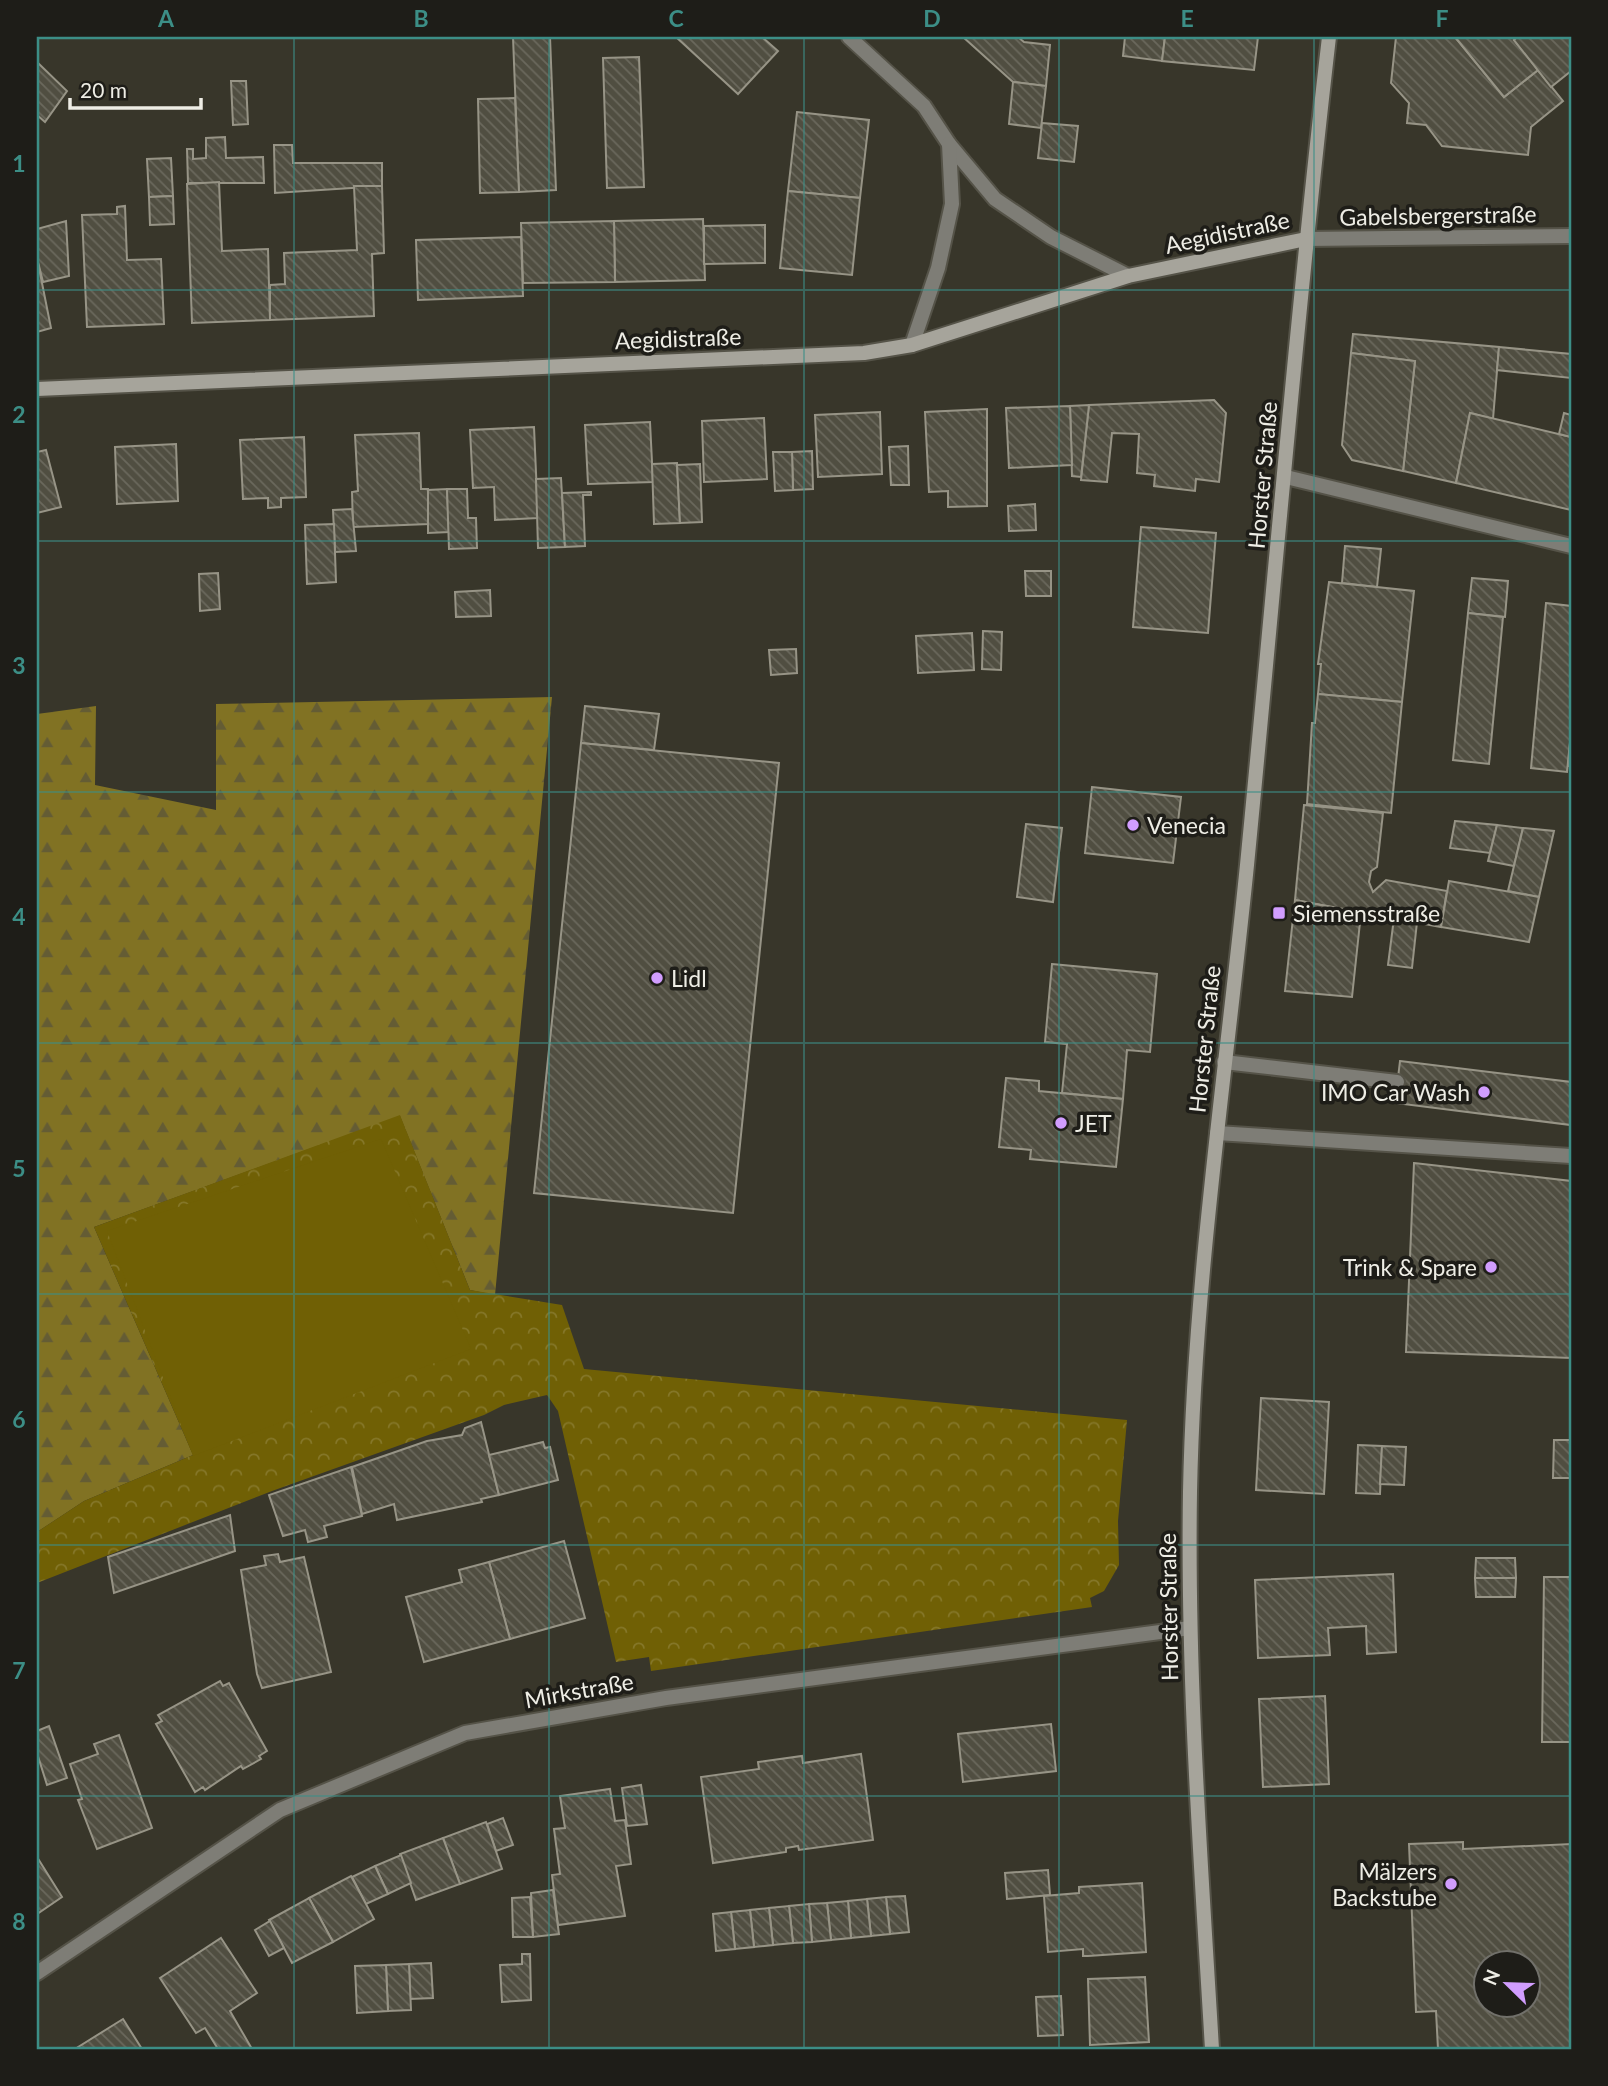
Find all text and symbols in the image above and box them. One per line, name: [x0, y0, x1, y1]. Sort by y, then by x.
text: A: [157, 4, 175, 32]
text: B: [413, 4, 429, 32]
text: C: [668, 4, 684, 32]
text: D: [923, 4, 941, 32]
text: E: [1180, 4, 1194, 32]
text: F: [1435, 4, 1449, 32]
scale bar: [70, 66, 201, 110]
text: 20 m: [80, 77, 127, 102]
text: 1: [12, 149, 26, 177]
street label: Gabelsbergerstraße: [1339, 199, 1537, 231]
street label: Aegidistraße: [1162, 205, 1292, 259]
street label: Aegidistraße: [614, 322, 742, 354]
text: 2: [12, 400, 26, 428]
street label: Horster Straße: [1242, 400, 1282, 550]
text: 3: [12, 651, 26, 679]
place label: Venecia: [1147, 811, 1226, 839]
marker: Venecia: [1125, 817, 1141, 833]
place label: Siemensstraße: [1293, 899, 1440, 927]
text: 4: [12, 902, 26, 930]
marker: Siemensstraße: [1271, 905, 1287, 921]
place label: Lidl: [671, 964, 707, 992]
street label: Horster Straße: [1182, 964, 1226, 1114]
marker: Lidl: [649, 970, 665, 986]
place label: IMO Car Wash: [1321, 1078, 1470, 1106]
marker: IMO Car Wash: [1476, 1084, 1492, 1100]
place label: JET: [1075, 1109, 1112, 1137]
marker: JET: [1053, 1115, 1069, 1131]
text: 5: [12, 1154, 26, 1182]
place label: Trink & Spare: [1343, 1253, 1477, 1281]
marker: Trink & Spare: [1483, 1259, 1499, 1275]
text: 6: [12, 1405, 26, 1433]
street label: Horster Straße: [1153, 1533, 1183, 1681]
text: 7: [12, 1656, 26, 1684]
street label: Mirkstraße: [522, 1667, 636, 1713]
place label: Mälzers Backstube: [1332, 1857, 1437, 1911]
marker: Mälzers Backstube: [1443, 1876, 1459, 1892]
text: 8: [12, 1907, 26, 1935]
north arrow: [1472, 1950, 1542, 2020]
text: N: [1477, 1966, 1504, 1988]

